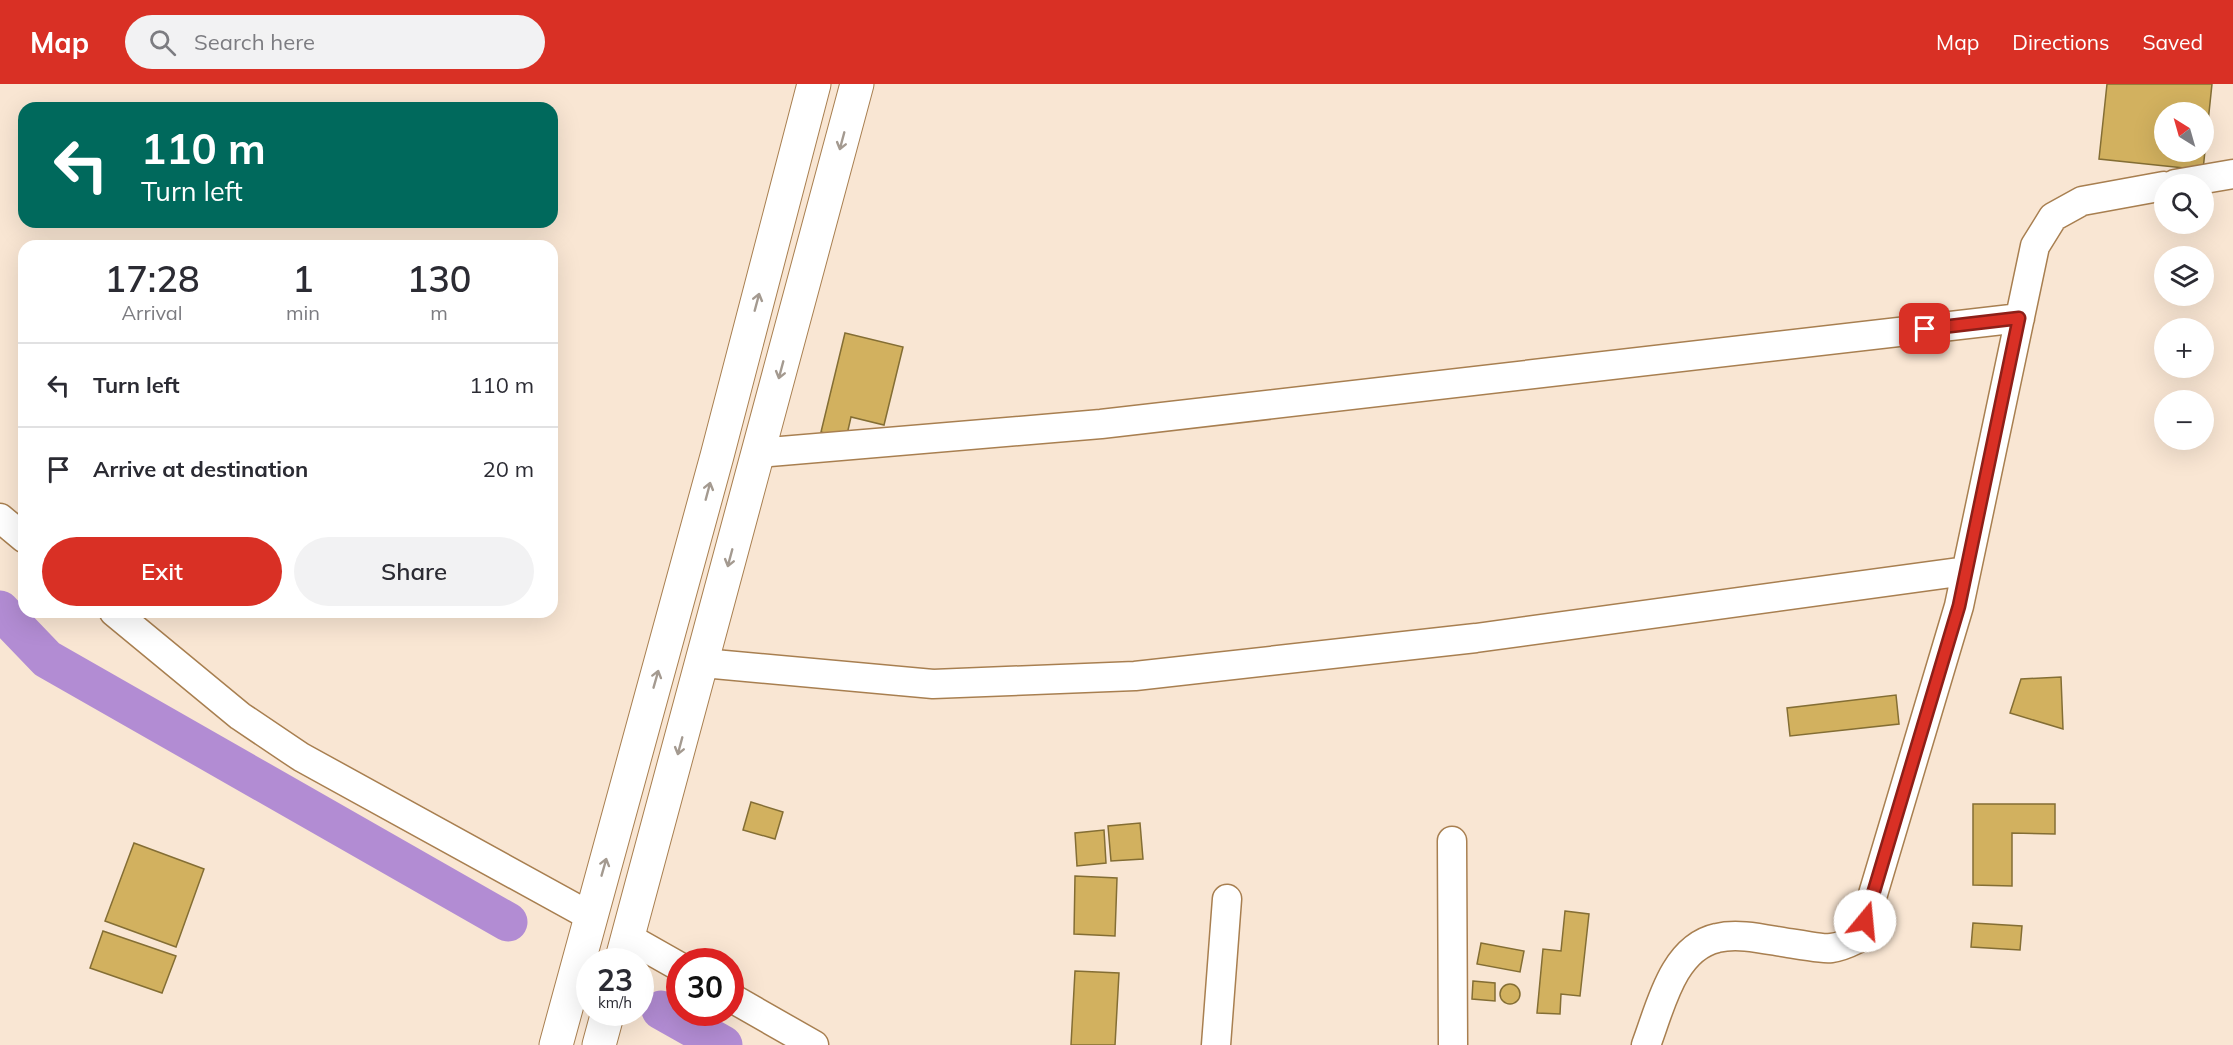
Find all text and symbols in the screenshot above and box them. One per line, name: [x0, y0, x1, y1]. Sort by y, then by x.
search box: [125, 15, 545, 69]
text: Map: [30, 25, 89, 60]
icon: search: [146, 26, 179, 59]
text: Search here: [194, 28, 315, 56]
text: Map: [1936, 29, 1979, 55]
text: Directions: [2012, 29, 2109, 55]
text: Saved: [2142, 29, 2203, 55]
north arrow: [2154, 102, 2214, 162]
map controls: [2154, 102, 2214, 450]
text: 110 m: [141, 122, 266, 175]
icon: left: [42, 126, 120, 204]
one-way arrow: [835, 131, 847, 150]
text: Turn left: [141, 174, 243, 208]
button: search: [2154, 174, 2214, 234]
button: layers: [2154, 246, 2214, 306]
text: 17:28: [105, 256, 199, 301]
text: 1: [292, 256, 314, 301]
text: 130: [407, 256, 471, 301]
one-way arrow: [752, 293, 763, 312]
text: Arrival: [121, 300, 183, 325]
text: min: [286, 300, 320, 325]
text: m: [430, 300, 448, 325]
pin: [1899, 303, 1950, 354]
icon: arrive: [1908, 312, 1941, 345]
button: +: [2154, 318, 2214, 378]
one-way arrow: [774, 360, 786, 379]
icon: left: [42, 369, 75, 402]
text: Turn left: [93, 371, 180, 399]
text: 110 m: [469, 371, 534, 399]
button: −: [2154, 390, 2214, 450]
icon: arrive: [42, 453, 75, 486]
text: Arrive at destination: [93, 455, 308, 483]
text: 20 m: [483, 455, 534, 483]
one-way arrow: [702, 482, 714, 501]
button: Exit: [42, 537, 282, 606]
button: Share: [294, 537, 534, 606]
one-way arrow: [724, 548, 736, 567]
one-way arrow: [651, 670, 662, 689]
one-way arrow: [674, 736, 685, 755]
one-way arrow: [598, 858, 610, 877]
position arrow: [1833, 889, 1897, 953]
speed limit sign: 30: [666, 948, 744, 1026]
text: 23: [597, 961, 633, 999]
text: km/h: [598, 993, 632, 1012]

